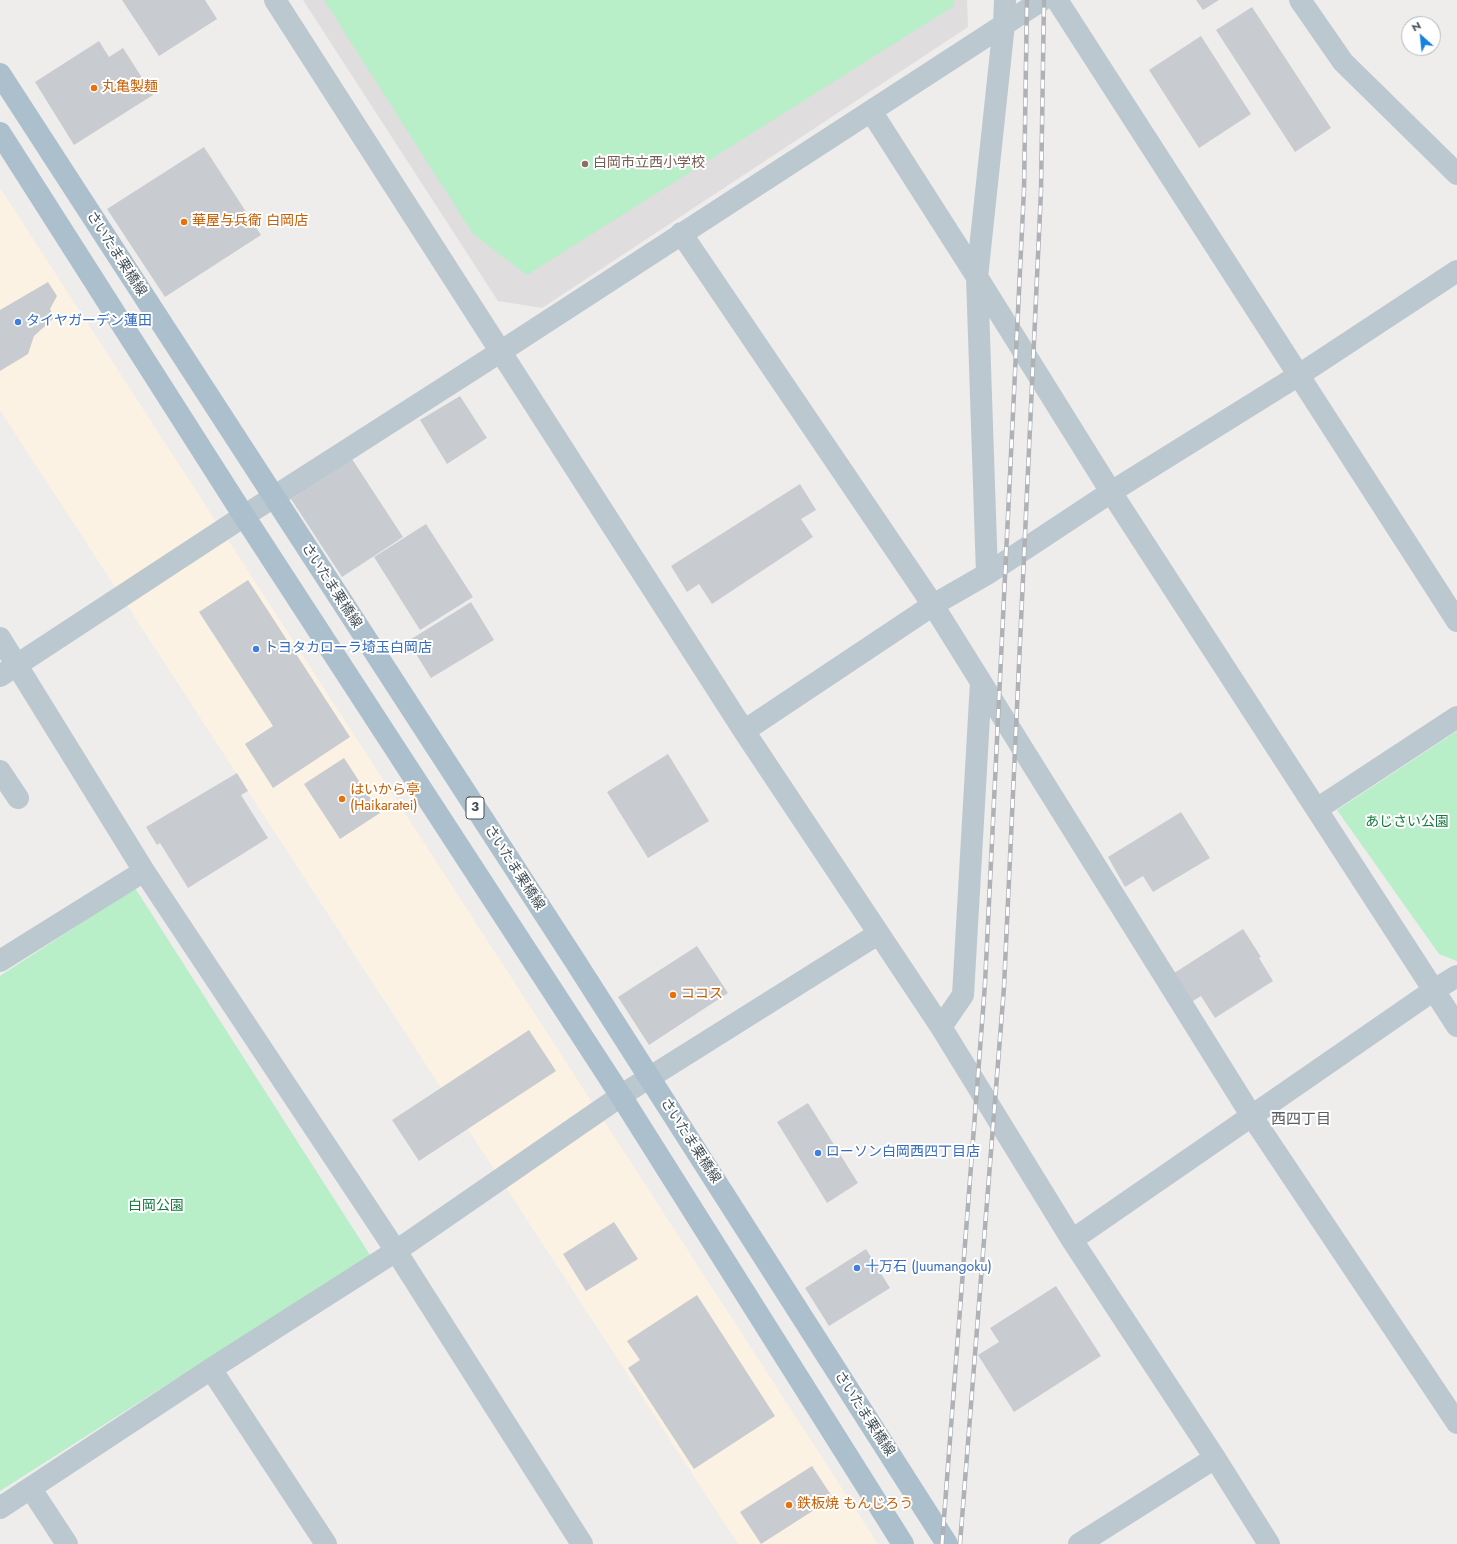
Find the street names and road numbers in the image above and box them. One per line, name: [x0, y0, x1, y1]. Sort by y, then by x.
street label: さいたま栗橋線: [82, 208, 150, 300]
street label: さいたま栗橋線: [297, 540, 365, 632]
road number: 3: [466, 797, 484, 819]
street label: さいたま栗橋線: [480, 822, 548, 914]
street label: さいたま栗橋線: [656, 1095, 724, 1187]
street label: さいたま栗橋線: [830, 1368, 898, 1460]

